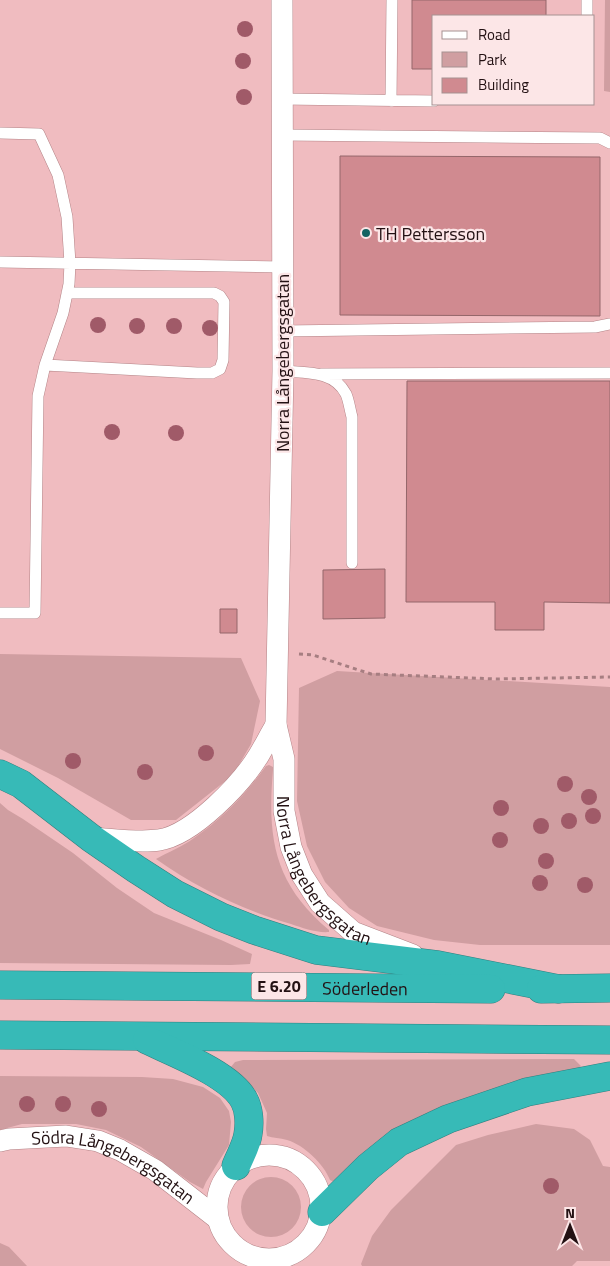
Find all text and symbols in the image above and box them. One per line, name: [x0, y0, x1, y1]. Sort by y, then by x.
legend: [432, 15, 595, 105]
text: Road: [478, 23, 510, 46]
text: Park: [478, 48, 507, 71]
text: Building: [478, 73, 529, 96]
place label: TH Pettersson: [376, 220, 485, 247]
marker: TH Pettersson: [360, 227, 372, 239]
street label: Norra Långebergsgatan: [269, 274, 296, 452]
street label: Norra Långebergsgatan: [270, 796, 376, 951]
road number: E 6.20: [252, 972, 306, 999]
street label: Söderleden: [322, 974, 408, 1002]
street label: Södra Långebergsgatan: [30, 1123, 201, 1210]
north arrow: [545, 1201, 595, 1251]
text: N: [565, 1202, 575, 1223]

